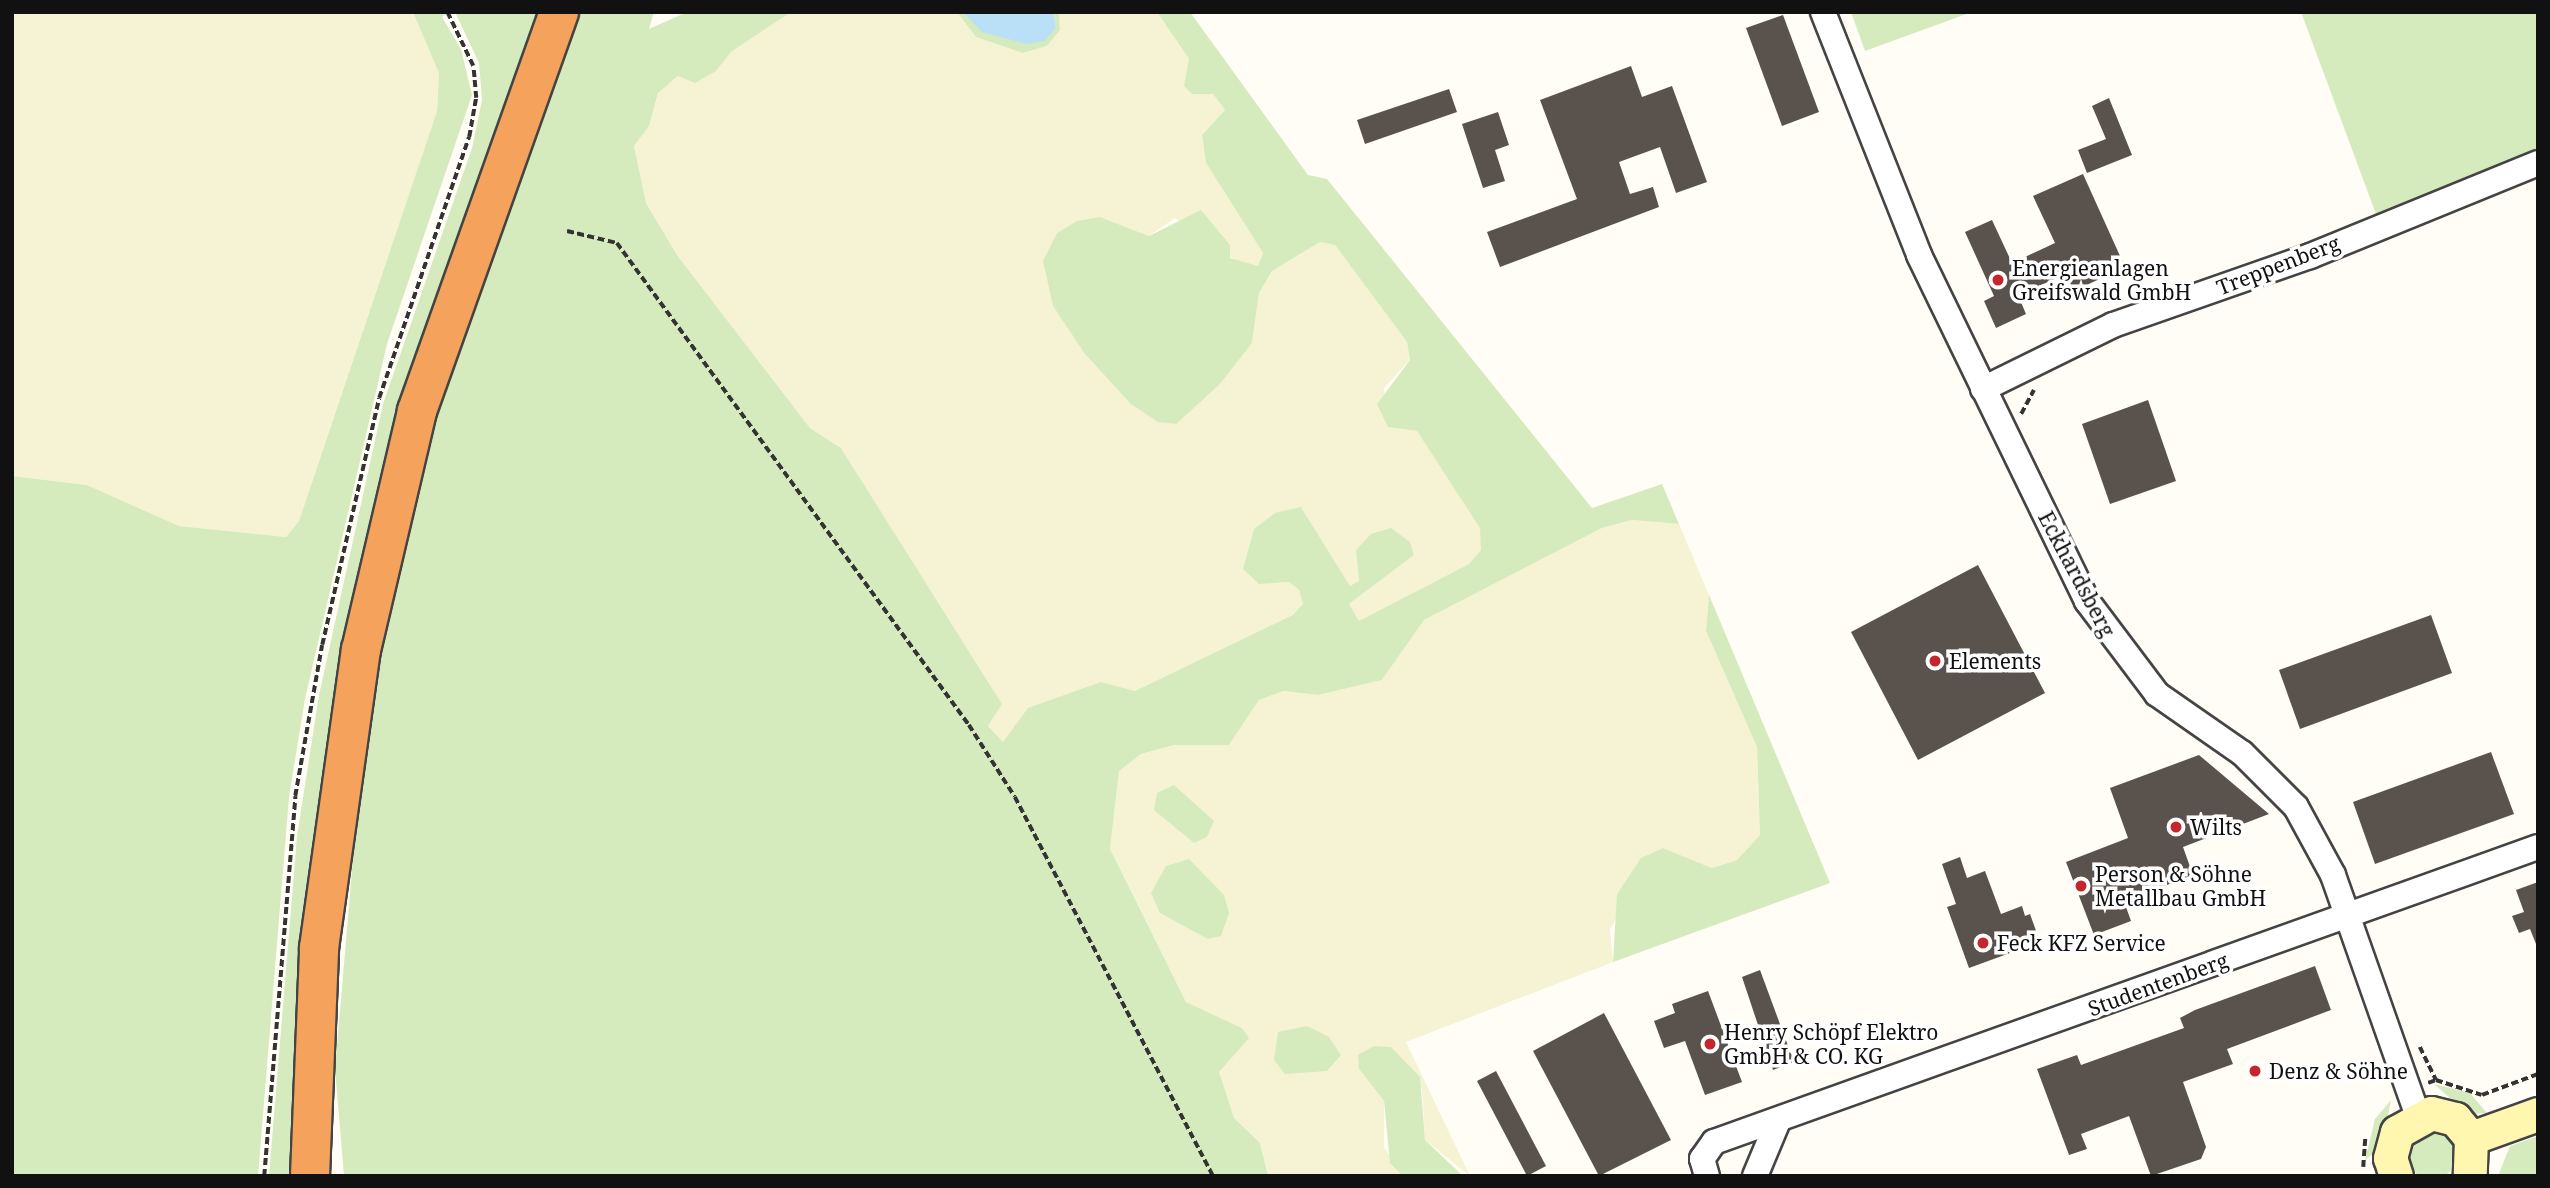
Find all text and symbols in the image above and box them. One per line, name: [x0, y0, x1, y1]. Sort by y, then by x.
street label: Treppenberg: [2213, 230, 2343, 300]
place label: Energieanlagen Greifswald GmbH: [2012, 255, 2191, 305]
marker: Energieanlagen Greifswald GmbH: [1990, 272, 2006, 288]
street label: Eckhardsberg: [2033, 507, 2121, 641]
place label: Elements: [1949, 648, 2041, 674]
marker: Elements: [1927, 653, 1943, 669]
place label: Wilts: [2190, 814, 2242, 840]
marker: Wilts: [2168, 819, 2184, 835]
place label: Person & Söhne Metallbau GmbH: [2095, 861, 2266, 911]
marker: Person & Söhne Metallbau GmbH: [2073, 878, 2089, 894]
place label: Feck KFZ Service: [1997, 930, 2166, 956]
marker: Feck KFZ Service: [1975, 935, 1991, 951]
street label: Studentenberg: [2084, 947, 2232, 1021]
place label: Henry Schöpf Elektro GmbH & CO. KG: [1724, 1019, 1938, 1069]
marker: Henry Schöpf Elektro GmbH & CO. KG: [1702, 1036, 1718, 1052]
place label: Denz & Söhne: [2269, 1058, 2408, 1084]
marker: Denz & Söhne: [2247, 1063, 2263, 1079]

